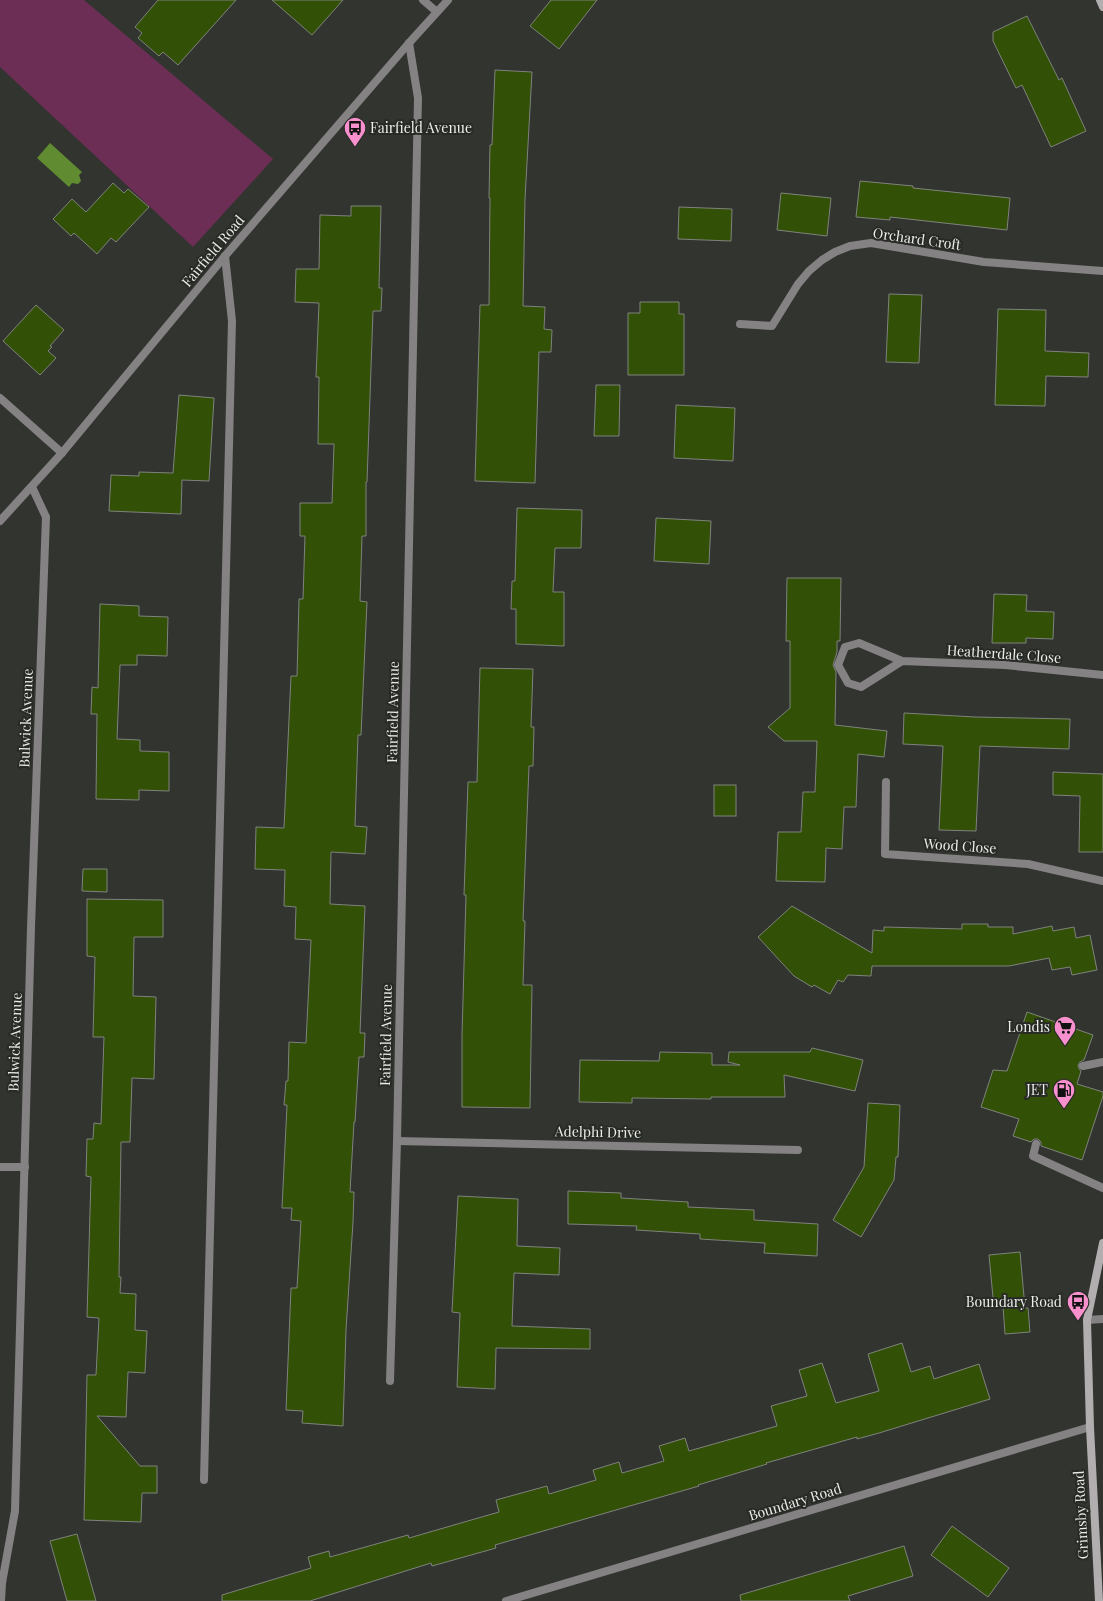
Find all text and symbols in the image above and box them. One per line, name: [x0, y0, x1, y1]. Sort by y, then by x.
bus stop icon: Fairfield Avenue: [342, 115, 368, 148]
place label: Fairfield Avenue: [370, 118, 472, 137]
street label: Fairfield Road: [177, 211, 248, 291]
street label: Orchard Croft: [872, 223, 963, 254]
street label: Heatherdale Close: [946, 640, 1062, 667]
street label: Fairfield Avenue: [382, 661, 403, 763]
street label: Bulwick Avenue: [14, 668, 37, 768]
street label: Wood Close: [922, 833, 997, 858]
street label: Fairfield Avenue: [375, 984, 396, 1086]
street label: Bulwick Avenue: [3, 992, 26, 1092]
supermarket icon: Londis: [1052, 1014, 1078, 1047]
place label: Londis: [1007, 1017, 1050, 1036]
fuel station icon: JET: [1051, 1077, 1077, 1110]
place label: JET: [1025, 1080, 1048, 1099]
street label: Adelphi Drive: [554, 1121, 641, 1142]
bus stop icon: Boundary Road: [1065, 1289, 1091, 1322]
place label: Boundary Road: [966, 1292, 1062, 1311]
street label: Grimsby Road: [1069, 1470, 1092, 1560]
street label: Boundary Road: [746, 1478, 844, 1525]

